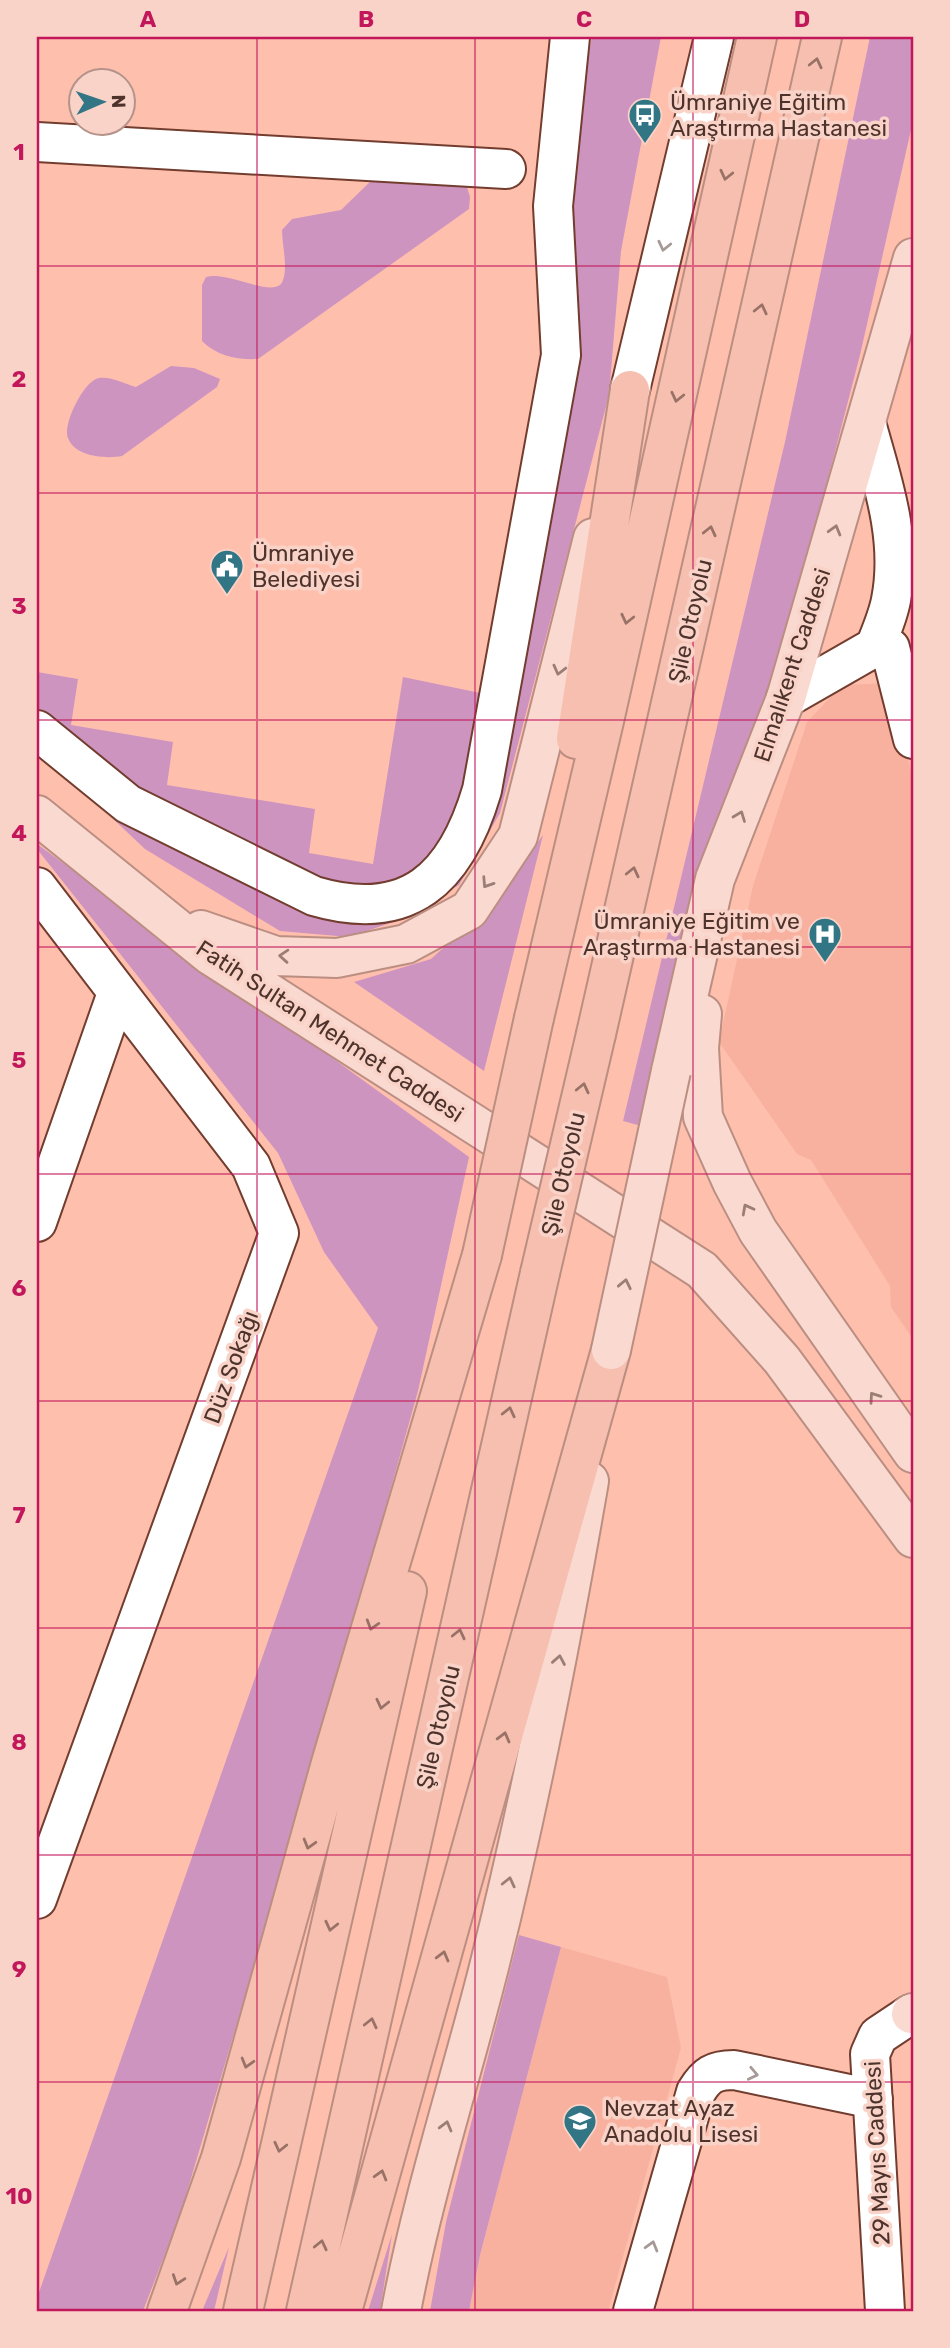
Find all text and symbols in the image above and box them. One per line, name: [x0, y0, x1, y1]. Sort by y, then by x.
text: A: [140, 5, 157, 33]
text: B: [358, 5, 374, 33]
text: C: [576, 5, 592, 33]
text: D: [794, 5, 810, 33]
one-way arrow: [808, 57, 823, 69]
north arrow: [66, 66, 136, 136]
place label: Ümraniye Eğitim Araştırma Hastanesi: [670, 88, 887, 142]
text: N: [107, 94, 130, 109]
bus stop icon: Ümraniye Eğitim Araştırma Hastanesi: [626, 96, 664, 145]
text: 1: [13, 138, 25, 166]
one-way arrow: [720, 169, 734, 181]
one-way arrow: [658, 240, 672, 252]
one-way arrow: [752, 303, 767, 315]
text: 2: [12, 365, 26, 393]
one-way arrow: [670, 391, 685, 403]
one-way arrow: [702, 525, 716, 537]
one-way arrow: [826, 525, 841, 537]
place label: Ümraniye Belediyesi: [252, 539, 360, 593]
public building icon: Ümraniye Belediyesi: [208, 547, 246, 596]
street label: Şile Otoyolu: [662, 556, 718, 686]
street label: Elmalıkent Caddesi: [747, 565, 837, 765]
text: 3: [11, 592, 27, 620]
one-way arrow: [621, 613, 635, 625]
one-way arrow: [553, 664, 567, 676]
one-way arrow: [732, 810, 746, 822]
text: 4: [11, 819, 27, 847]
one-way arrow: [624, 866, 639, 878]
one-way arrow: [482, 875, 495, 888]
place label: Ümraniye Eğitim ve Araştırma Hastanesi: [583, 907, 800, 961]
hospital icon: Ümraniye Eğitim ve Araştırma Hastanesi: [806, 915, 844, 964]
street label: Fatih Sultan Mehmet Caddesi: [191, 934, 469, 1128]
one-way arrow: [278, 949, 289, 964]
text: 5: [12, 1046, 27, 1074]
one-way arrow: [575, 1082, 590, 1094]
street label: Şile Otoyolu: [535, 1109, 591, 1239]
one-way arrow: [742, 1204, 755, 1216]
text: 6: [12, 1274, 27, 1302]
one-way arrow: [617, 1278, 631, 1290]
street label: Düz Sokağı: [198, 1307, 264, 1427]
one-way arrow: [870, 1392, 882, 1405]
one-way arrow: [501, 1406, 515, 1418]
text: 7: [12, 1501, 26, 1529]
one-way arrow: [366, 1619, 381, 1631]
one-way arrow: [451, 1628, 465, 1640]
one-way arrow: [550, 1654, 565, 1666]
street label: Şile Otoyolu: [410, 1662, 466, 1792]
one-way arrow: [375, 1698, 390, 1710]
text: 8: [11, 1728, 27, 1756]
one-way arrow: [495, 1731, 510, 1743]
one-way arrow: [302, 1838, 317, 1850]
one-way arrow: [500, 1876, 515, 1888]
one-way arrow: [325, 1920, 340, 1932]
one-way arrow: [435, 1950, 449, 1962]
text: 9: [12, 1955, 26, 1983]
one-way arrow: [363, 2017, 377, 2029]
one-way arrow: [241, 2057, 256, 2069]
street label: 29 Mayıs Caddesi: [858, 2060, 896, 2246]
one-way arrow: [747, 2065, 759, 2080]
place label: Nevzat Ayaz Anadolu Lisesi: [604, 2094, 758, 2148]
school or university icon: Nevzat Ayaz Anadolu Lisesi: [561, 2102, 599, 2151]
one-way arrow: [438, 2120, 452, 2132]
one-way arrow: [274, 2141, 289, 2153]
one-way arrow: [372, 2169, 387, 2181]
text: 10: [5, 2182, 33, 2210]
one-way arrow: [312, 2239, 327, 2251]
one-way arrow: [643, 2240, 658, 2252]
one-way arrow: [172, 2273, 186, 2285]

